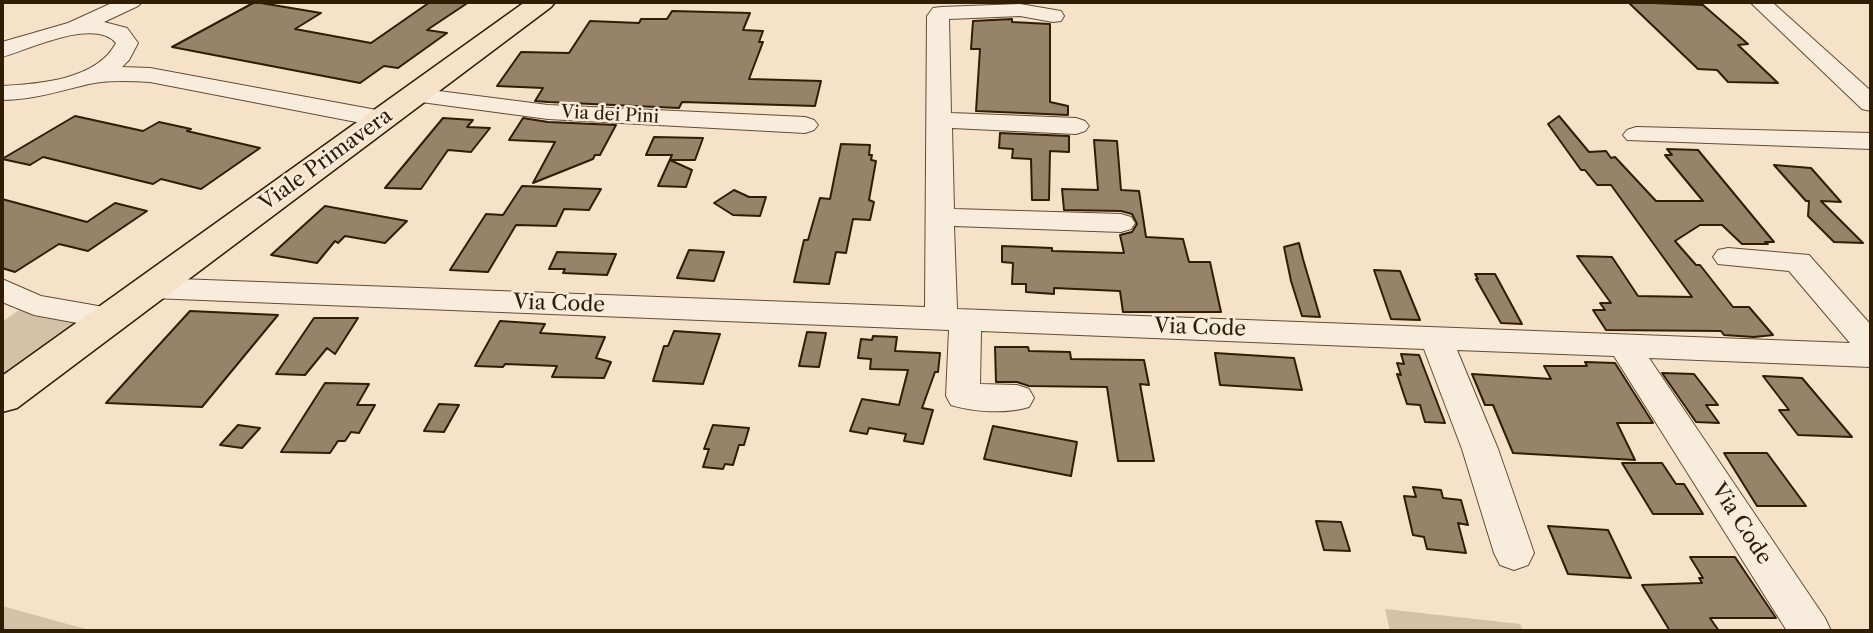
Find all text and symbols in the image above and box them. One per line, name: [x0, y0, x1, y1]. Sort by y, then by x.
street label: Via dei Pini: [560, 102, 660, 128]
street label: Viale Primavera: [255, 103, 397, 217]
street label: Via Code: [513, 290, 605, 318]
street label: Via Code: [1154, 314, 1246, 342]
street label: Via Code: [1705, 479, 1777, 569]

